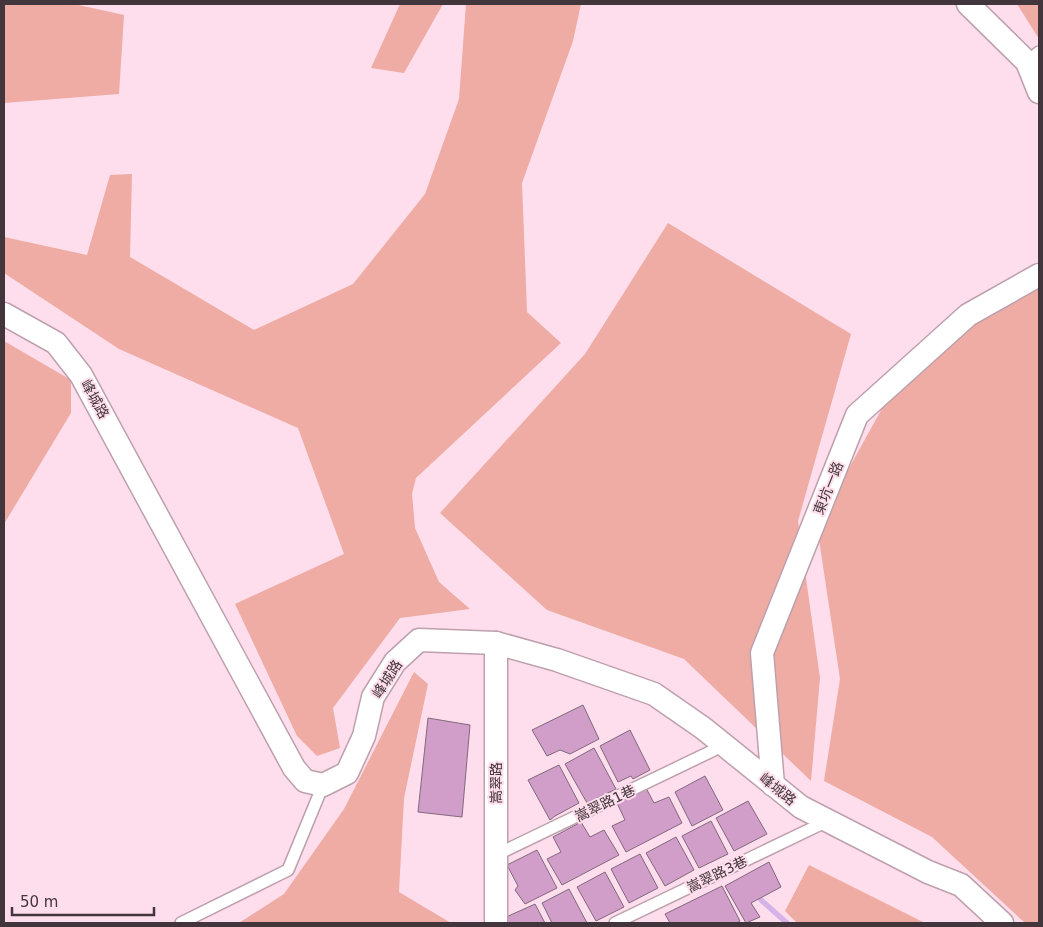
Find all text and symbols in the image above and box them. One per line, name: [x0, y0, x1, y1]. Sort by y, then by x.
street label: 峰城路: [78, 377, 112, 421]
street label: 東坑一路: [810, 459, 846, 517]
street label: 峰城路: [369, 657, 405, 701]
street label: 嵩翠路: [488, 762, 504, 804]
street label: 峰城路: [757, 770, 799, 808]
street label: 嵩翠路1巷: [572, 782, 638, 824]
street label: 嵩翠路3巷: [684, 853, 750, 895]
scale bar: [12, 884, 155, 916]
text: 50 m: [20, 893, 58, 911]

